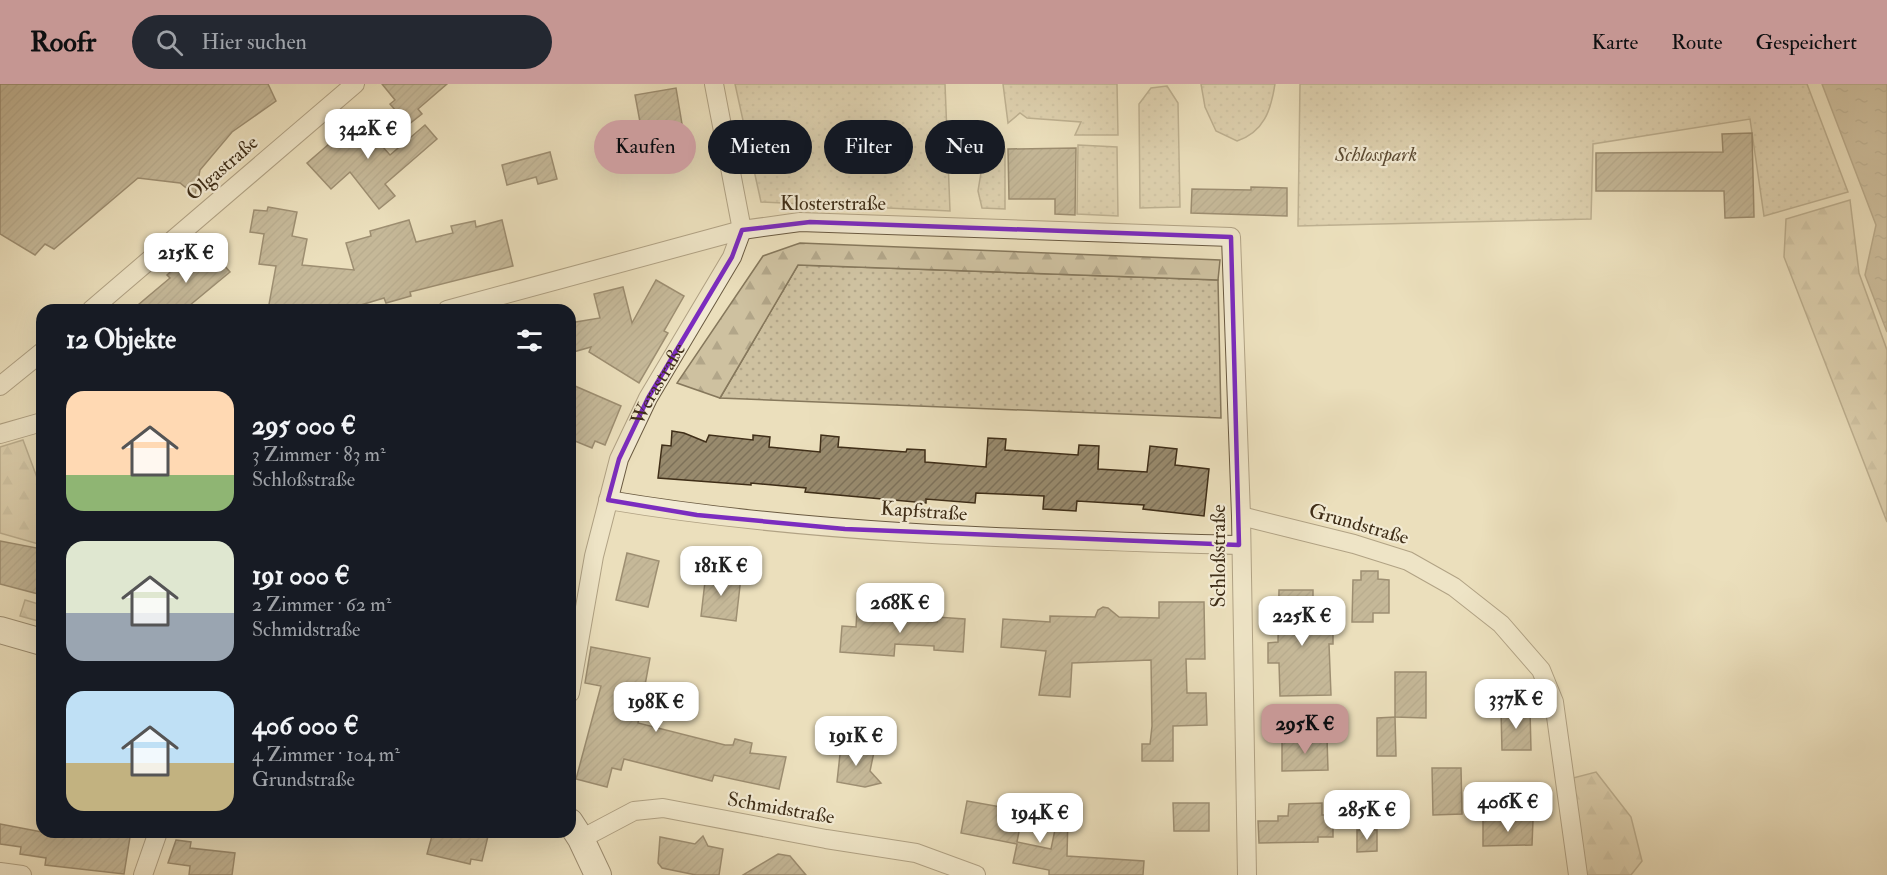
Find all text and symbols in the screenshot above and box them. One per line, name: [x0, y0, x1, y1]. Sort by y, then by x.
search box: [132, 15, 552, 69]
text: Roofr: [30, 25, 96, 60]
icon: search: [153, 26, 186, 59]
text: Hier suchen: [201, 28, 307, 56]
text: Karte: [1592, 29, 1638, 56]
text: Route: [1671, 29, 1723, 56]
text: Gespeichert: [1756, 29, 1857, 56]
pin: 342K €: [319, 109, 417, 160]
text: 342K €: [339, 116, 397, 141]
chip: Kaufen: [594, 120, 696, 174]
chip: Mieten: [708, 120, 812, 174]
chip: Filter: [824, 120, 913, 174]
chip: Neu: [925, 120, 1005, 174]
street label: Olgastraße: [181, 130, 263, 206]
park label: Schlosspark: [1334, 142, 1417, 167]
street label: Klosterstraße: [780, 191, 886, 216]
pin: 215K €: [137, 233, 235, 284]
text: 215K €: [158, 240, 214, 265]
text: 12 Objekte: [66, 324, 176, 356]
icon: filters: [513, 324, 546, 357]
street label: Werastraße: [624, 338, 691, 430]
text: 295 000 €: [252, 410, 356, 442]
icon: home: [114, 415, 186, 487]
text: 3 Zimmer · 83 m²: [252, 442, 386, 467]
text: Schloßstraße: [252, 467, 355, 492]
street label: Kapfstraße: [880, 495, 968, 527]
street label: Grundstraße: [1306, 498, 1412, 550]
street label: Schloßstraße: [1206, 504, 1231, 608]
pin: 181K €: [672, 546, 770, 597]
text: 181K €: [694, 553, 748, 578]
text: 191 000 €: [252, 560, 350, 592]
icon: home: [114, 565, 186, 637]
pin: 268K €: [851, 583, 949, 634]
text: 268K €: [870, 590, 930, 615]
text: 2 Zimmer · 62 m²: [252, 592, 391, 617]
pin: 225K €: [1253, 596, 1351, 647]
text: 225K €: [1273, 603, 1331, 628]
text: Schmidstraße: [252, 617, 360, 642]
pin: 337K €: [1467, 679, 1565, 730]
pin: 198K €: [607, 682, 705, 733]
text: 337K €: [1489, 686, 1543, 711]
text: 198K €: [628, 689, 684, 714]
pin: 295K €: [1256, 704, 1354, 755]
text: 406 000 €: [252, 710, 359, 742]
text: 295K €: [1275, 711, 1335, 736]
icon: home: [114, 715, 186, 787]
pin: 191K €: [807, 716, 905, 767]
text: 191K €: [829, 723, 883, 748]
text: 4 Zimmer · 104 m²: [252, 742, 400, 767]
text: Grundstraße: [252, 767, 355, 792]
pin: 406K €: [1459, 782, 1557, 833]
street label: Schmidstraße: [725, 786, 837, 830]
text: 406K €: [1477, 789, 1539, 814]
pin: 285K €: [1318, 790, 1416, 841]
pin: 194K €: [991, 793, 1089, 844]
text: 285K €: [1338, 797, 1396, 822]
text: 194K €: [1011, 800, 1069, 825]

